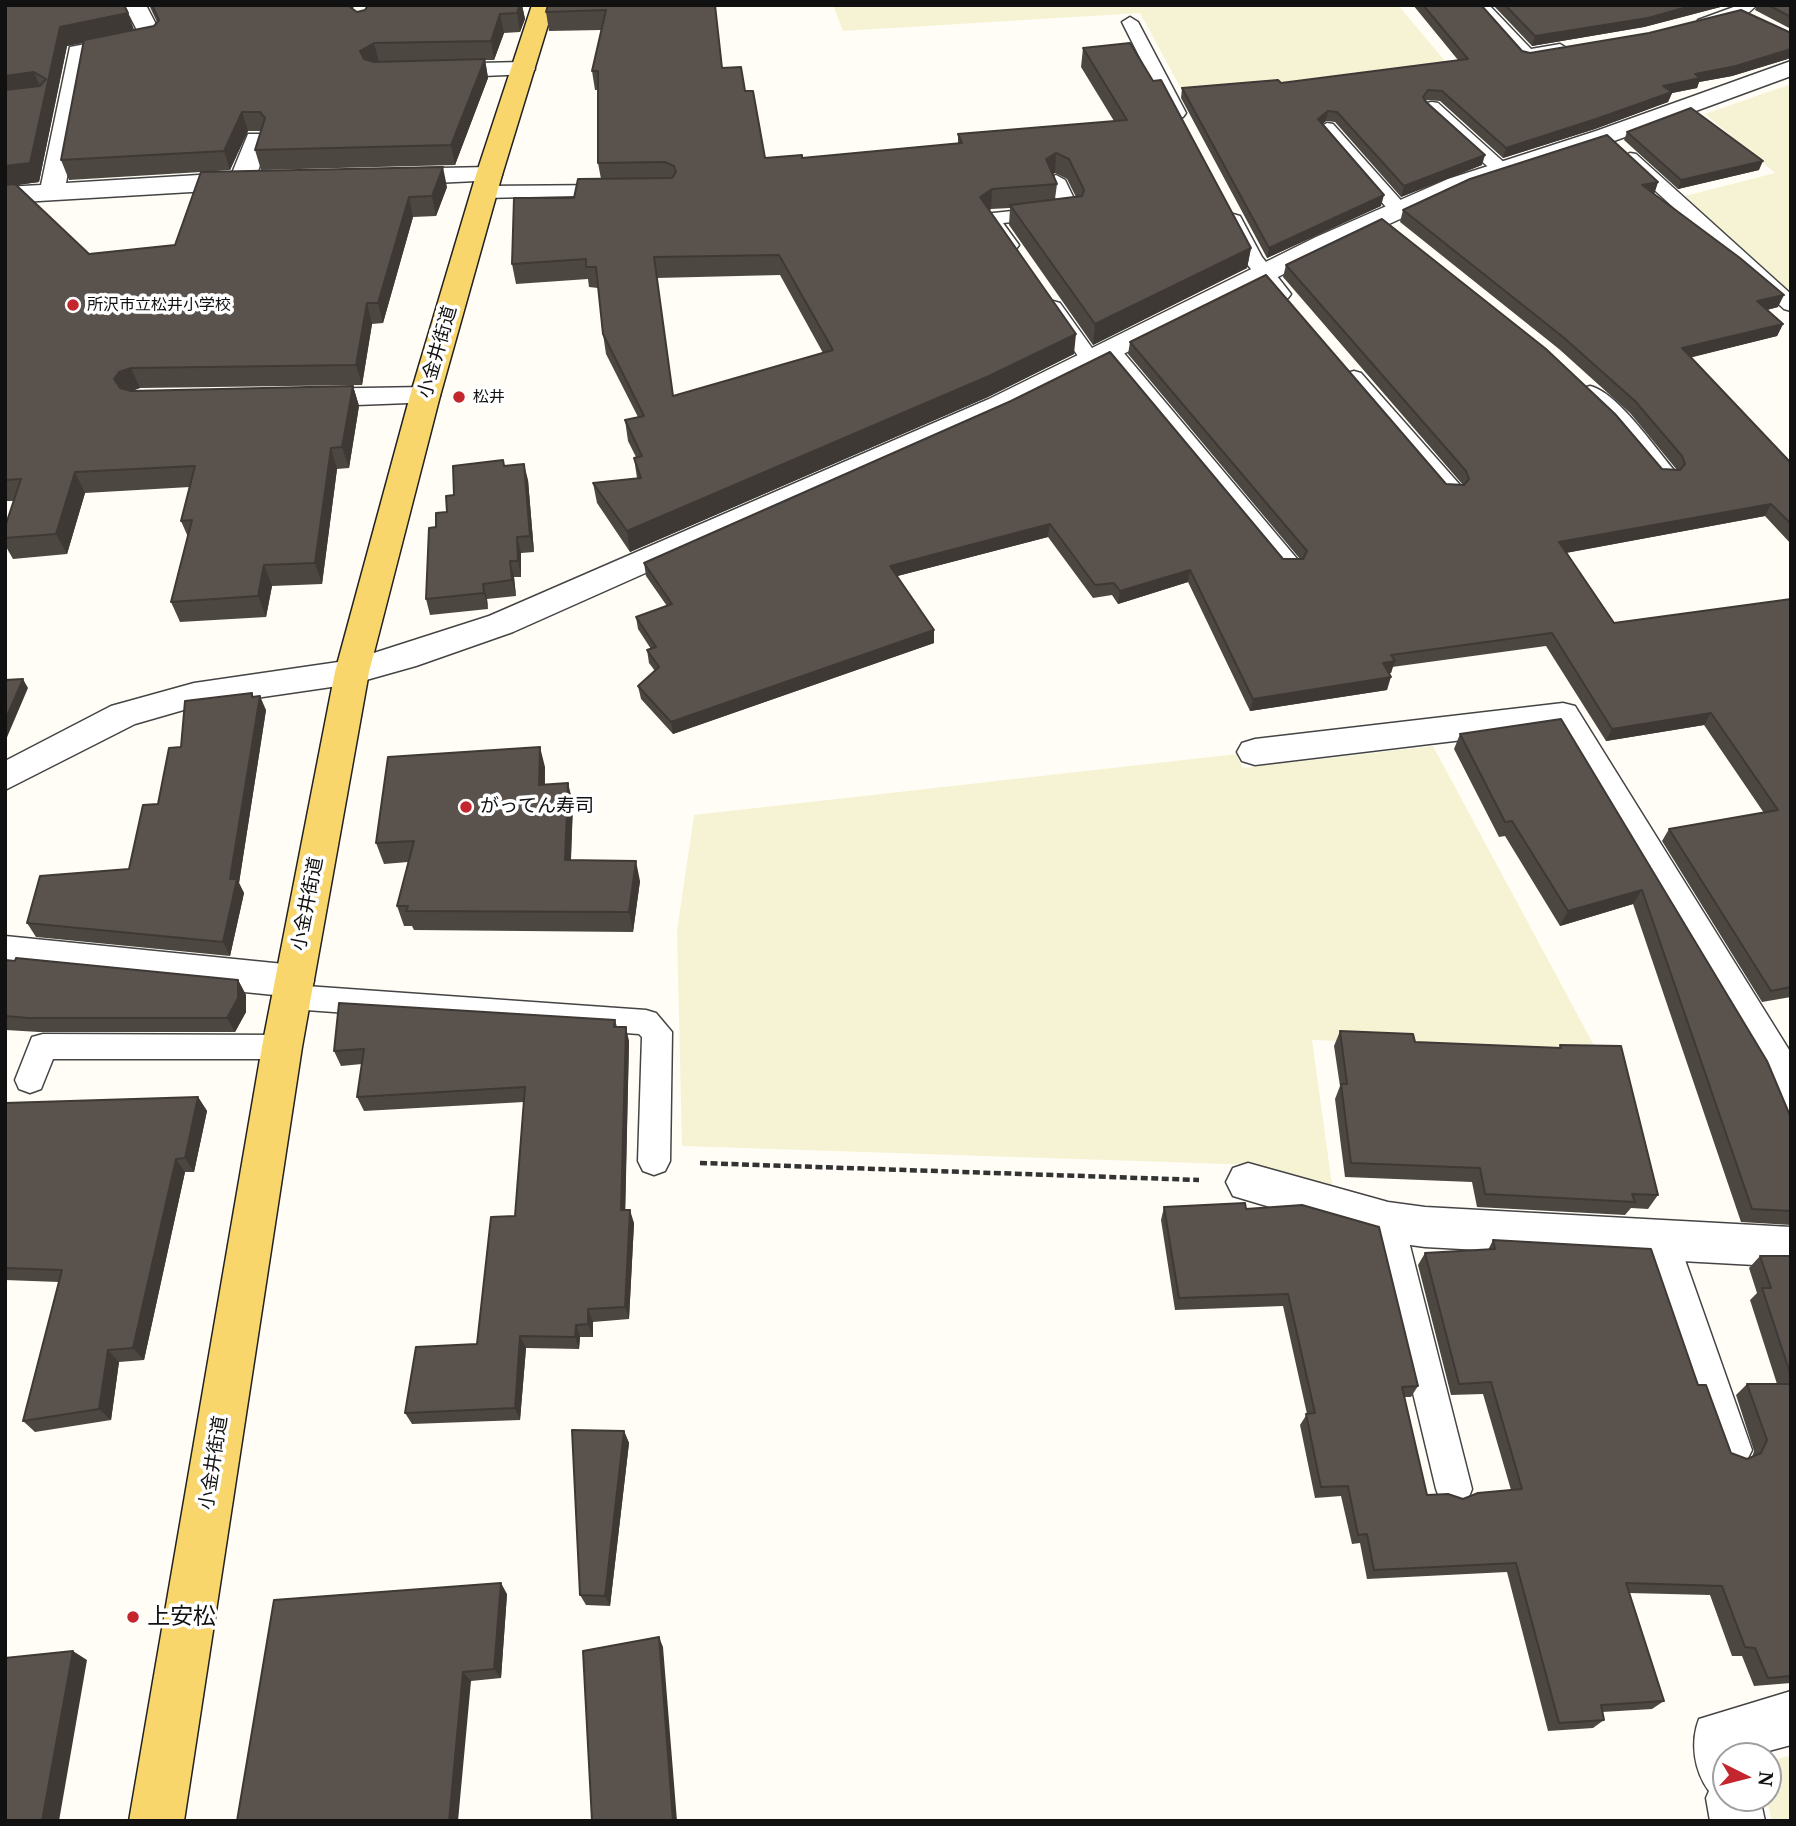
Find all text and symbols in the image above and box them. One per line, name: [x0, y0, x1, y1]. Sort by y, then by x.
place label: 所沢市立松井小学校: [87, 295, 231, 315]
marker: 所沢市立松井小学校: [65, 297, 81, 313]
street label: 小金井街道: [414, 303, 462, 401]
place label: 松井: [473, 387, 505, 407]
marker: 松井: [451, 389, 467, 405]
place label: がってん寿司: [480, 796, 594, 818]
marker: がってん寿司: [458, 799, 474, 815]
street label: 小金井街道: [288, 855, 328, 953]
street label: 小金井街道: [195, 1414, 233, 1512]
place label: 上安松: [147, 1603, 216, 1631]
marker: 上安松: [125, 1609, 141, 1625]
north arrow: [1712, 1742, 1782, 1812]
text: N: [1752, 1770, 1780, 1788]

